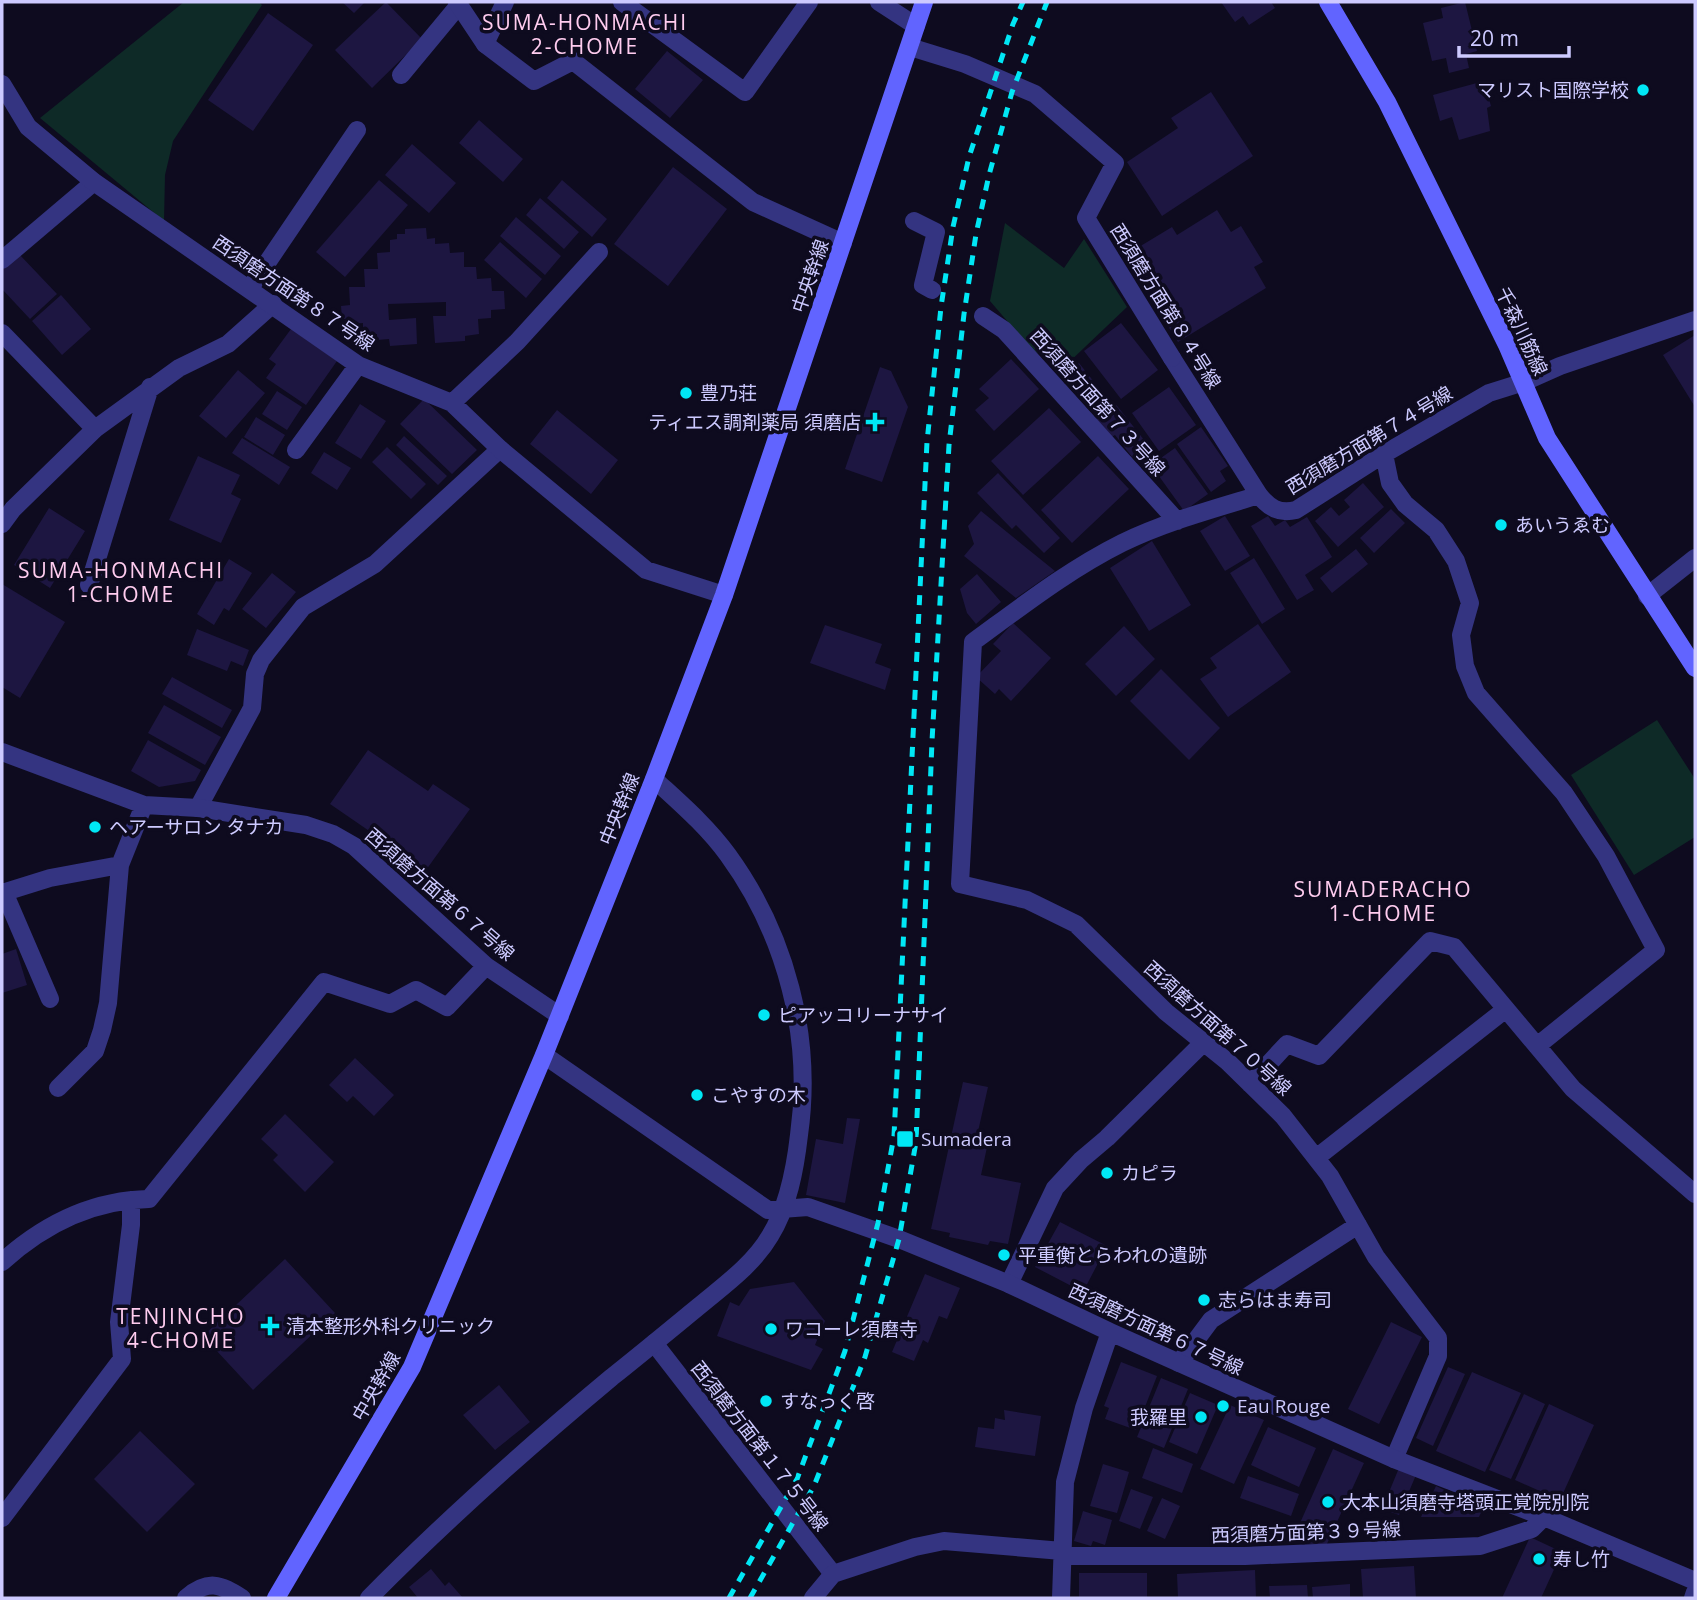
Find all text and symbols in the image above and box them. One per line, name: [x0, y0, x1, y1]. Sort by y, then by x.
district label: SUMA-HONMACHI 2-CHOME: [482, 8, 688, 60]
scale bar: [1459, 14, 1569, 58]
text: 20 m: [1470, 24, 1519, 52]
place label: マリスト国際学校: [1477, 77, 1629, 103]
marker: マリスト国際学校: [1635, 82, 1651, 98]
street label: 西須磨方面第８４号線: [1105, 219, 1227, 393]
street label: 西須磨方面第８７号線: [208, 229, 380, 357]
street label: 中央幹線: [785, 236, 835, 316]
street label: 千森川筋線: [1490, 282, 1554, 380]
street label: 西須磨方面第７３号線: [1025, 323, 1171, 481]
place label: 豊乃荘: [700, 380, 757, 406]
street label: 西須磨方面第７４号線: [1281, 380, 1457, 500]
marker: 豊乃荘: [678, 385, 694, 401]
place label: ティエス調剤薬局 須磨店: [648, 409, 861, 435]
marker: ティエス調剤薬局 須磨店: [867, 414, 883, 430]
place label: あいうゑむ: [1515, 512, 1610, 538]
marker: あいうゑむ: [1493, 517, 1509, 533]
district label: SUMA-HONMACHI 1-CHOME: [18, 556, 224, 608]
street label: 中央幹線: [593, 769, 645, 849]
place label: ヘアーサロン タナカ: [109, 814, 283, 840]
marker: ヘアーサロン タナカ: [87, 819, 103, 835]
street label: 西須磨方面第６７号線: [360, 822, 520, 966]
district label: SUMADERACHO 1-CHOME: [1293, 875, 1473, 927]
street label: 西須磨方面第７０号線: [1139, 955, 1297, 1101]
place label: ピアッコリーナサイ: [778, 1002, 949, 1028]
marker: ピアッコリーナサイ: [756, 1007, 772, 1023]
place label: こやすの木: [711, 1082, 806, 1108]
marker: こやすの木: [689, 1087, 705, 1103]
place label: Sumadera: [921, 1126, 1012, 1152]
marker: Sumadera: [895, 1129, 915, 1149]
place label: カピラ: [1121, 1160, 1178, 1186]
marker: カピラ: [1099, 1165, 1115, 1181]
place label: 平重衡とらわれの遺跡: [1018, 1242, 1207, 1268]
marker: 平重衡とらわれの遺跡: [996, 1247, 1012, 1263]
street label: 西須磨方面第６７号線: [1064, 1277, 1248, 1381]
place label: 志らはま寿司: [1218, 1287, 1332, 1313]
marker: 志らはま寿司: [1196, 1292, 1212, 1308]
district label: TENJINCHO 4-CHOME: [116, 1302, 246, 1354]
place label: 清本整形外科クリニック: [286, 1313, 495, 1339]
marker: 清本整形外科クリニック: [260, 1316, 280, 1336]
place label: ワコーレ須磨寺: [785, 1316, 918, 1342]
marker: ワコーレ須磨寺: [763, 1321, 779, 1337]
street label: 中央幹線: [346, 1347, 406, 1425]
street label: 西須磨方面第１７５号線: [685, 1356, 835, 1536]
place label: すなっく啓: [780, 1388, 875, 1414]
marker: すなっく啓: [758, 1393, 774, 1409]
place label: Eau Rouge: [1237, 1393, 1331, 1419]
marker: Eau Rouge: [1215, 1398, 1231, 1414]
place label: 我羅里: [1130, 1404, 1187, 1430]
marker: 我羅里: [1193, 1409, 1209, 1425]
place label: 大本山須磨寺塔頭正覚院別院: [1342, 1489, 1589, 1515]
marker: 大本山須磨寺塔頭正覚院別院: [1320, 1494, 1336, 1510]
street label: 西須磨方面第３９号線: [1211, 1516, 1401, 1548]
place label: 寿し竹: [1553, 1546, 1610, 1572]
marker: 寿し竹: [1531, 1551, 1547, 1567]

